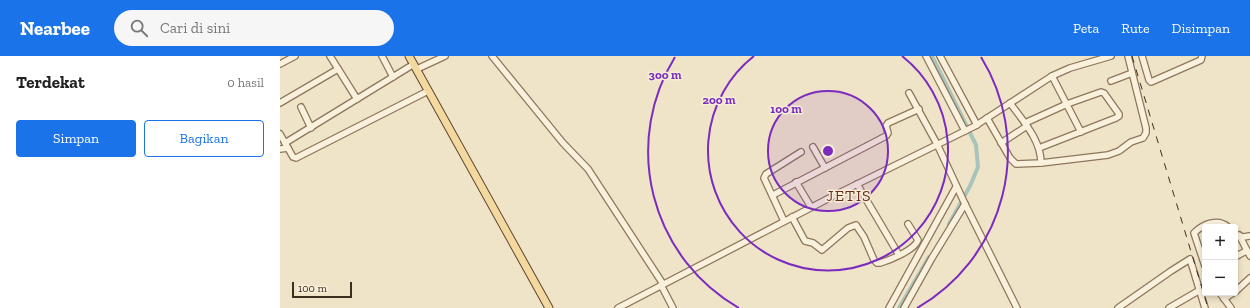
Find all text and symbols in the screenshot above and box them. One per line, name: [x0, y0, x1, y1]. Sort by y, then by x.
search box: [114, 10, 394, 46]
text: Nearbee: [20, 17, 90, 40]
icon: search: [128, 17, 150, 39]
text: Cari di sini: [160, 19, 230, 37]
text: Peta: [1073, 20, 1099, 37]
text: Rute: [1121, 20, 1150, 37]
text: Disimpan: [1172, 20, 1230, 37]
text: 300 m: [649, 68, 682, 82]
text: Terdekat: [16, 72, 85, 92]
text: 0 hasil: [227, 75, 264, 90]
text: 200 m: [702, 93, 736, 107]
text: 100 m: [770, 102, 802, 116]
button: Simpan: [16, 120, 136, 157]
button: Bagikan: [144, 120, 264, 157]
centre of rings: [821, 144, 835, 158]
district label: JETIS: [826, 186, 872, 205]
map controls: [1202, 224, 1238, 296]
button: +: [1202, 224, 1238, 260]
button: −: [1202, 260, 1238, 296]
scale bar: [292, 280, 352, 299]
text: 100 m: [298, 282, 327, 295]

